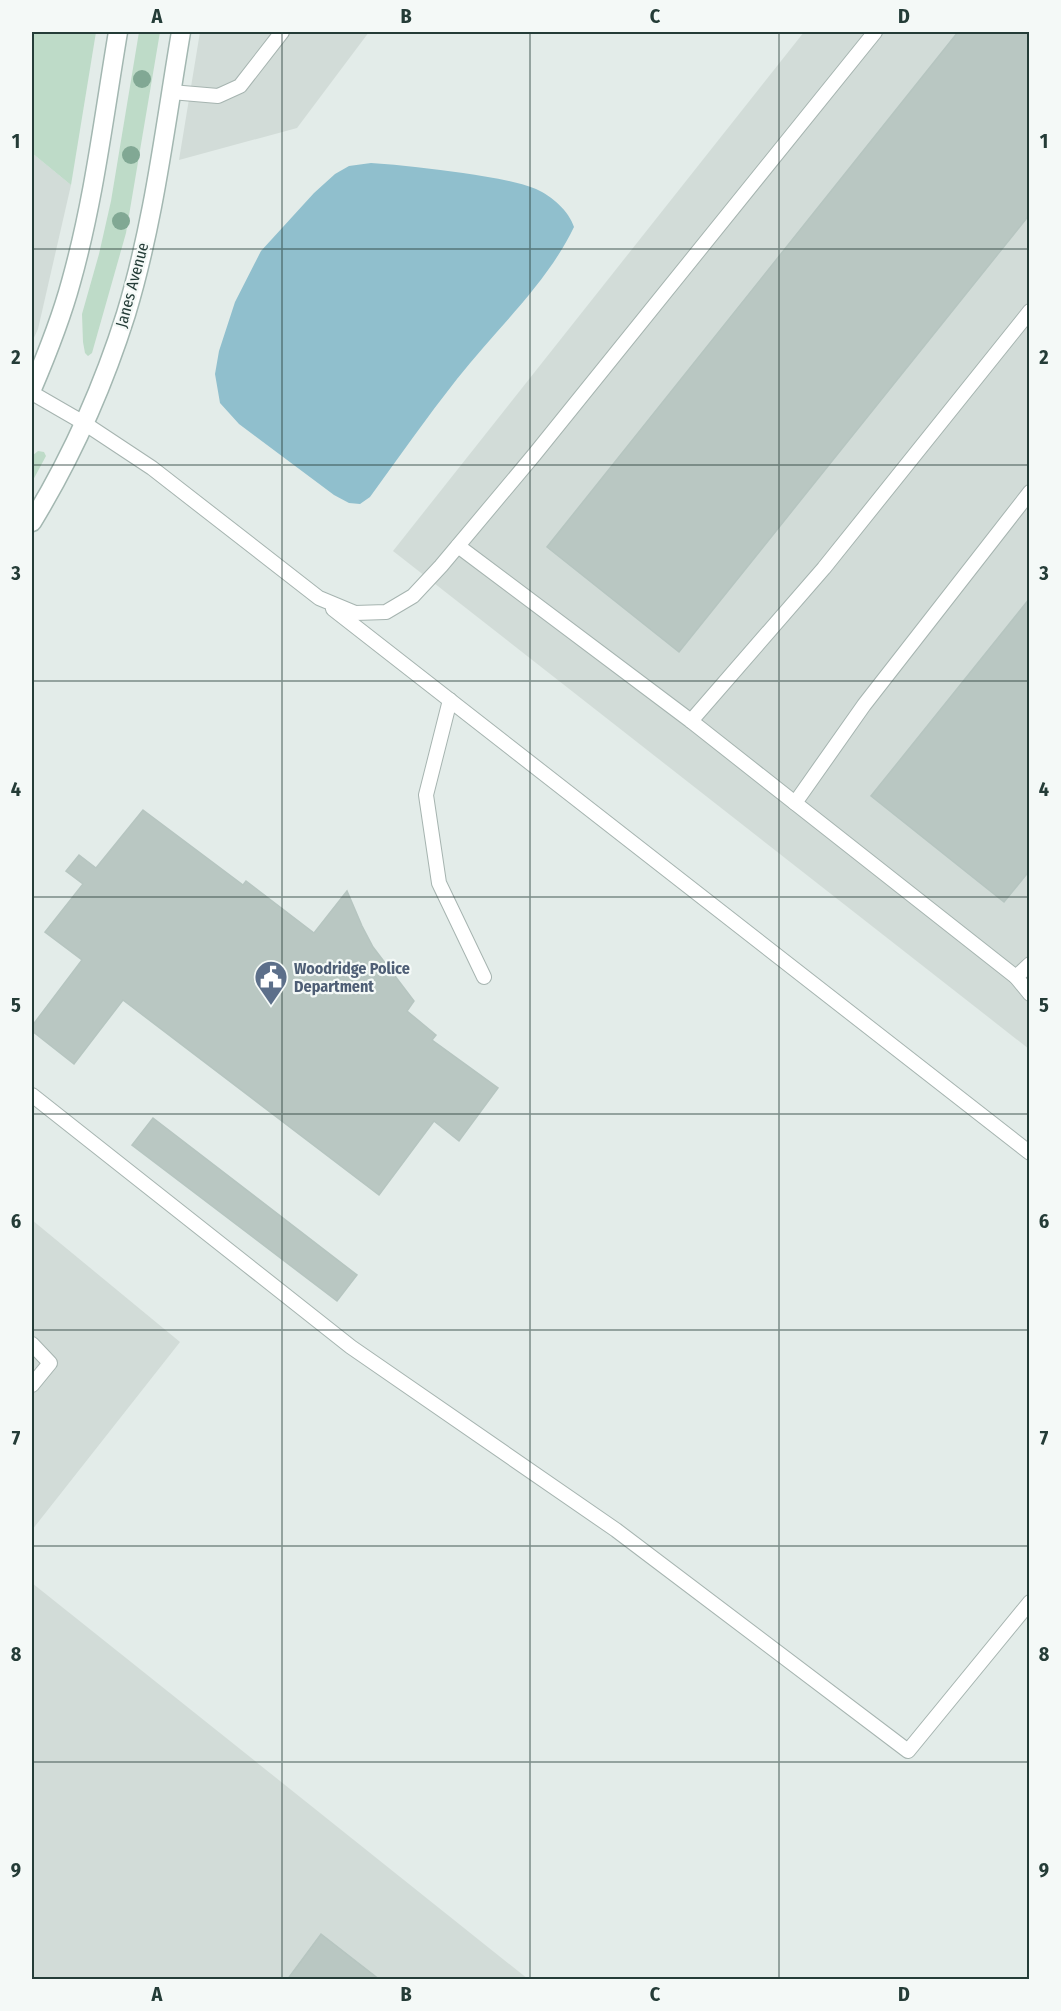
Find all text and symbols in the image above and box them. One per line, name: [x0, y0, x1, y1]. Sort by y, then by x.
text: A: [151, 4, 164, 28]
text: B: [400, 4, 412, 28]
text: C: [650, 4, 661, 28]
text: D: [898, 4, 910, 28]
text: 1: [12, 129, 20, 153]
text: 1: [1040, 129, 1048, 153]
street label: Janes Avenue: [112, 240, 152, 330]
text: 2: [10, 345, 21, 369]
text: 2: [1038, 345, 1049, 369]
text: 3: [10, 561, 21, 585]
text: 3: [1038, 561, 1049, 585]
text: 4: [11, 777, 21, 801]
text: 4: [1039, 777, 1049, 801]
public building icon: Woodridge Police Department: [253, 959, 289, 1006]
place label: Woodridge Police Department: [294, 959, 410, 996]
text: 5: [11, 993, 21, 1017]
text: 5: [1039, 993, 1049, 1017]
text: 6: [11, 1209, 21, 1233]
text: 6: [1039, 1209, 1049, 1233]
text: 7: [12, 1426, 21, 1450]
text: 7: [1040, 1426, 1049, 1450]
text: 8: [11, 1642, 22, 1666]
text: 8: [1039, 1642, 1050, 1666]
text: 9: [11, 1858, 21, 1882]
text: 9: [1039, 1858, 1049, 1882]
text: A: [151, 1982, 164, 2006]
text: B: [400, 1982, 412, 2006]
text: C: [650, 1982, 661, 2006]
text: D: [898, 1982, 910, 2006]

